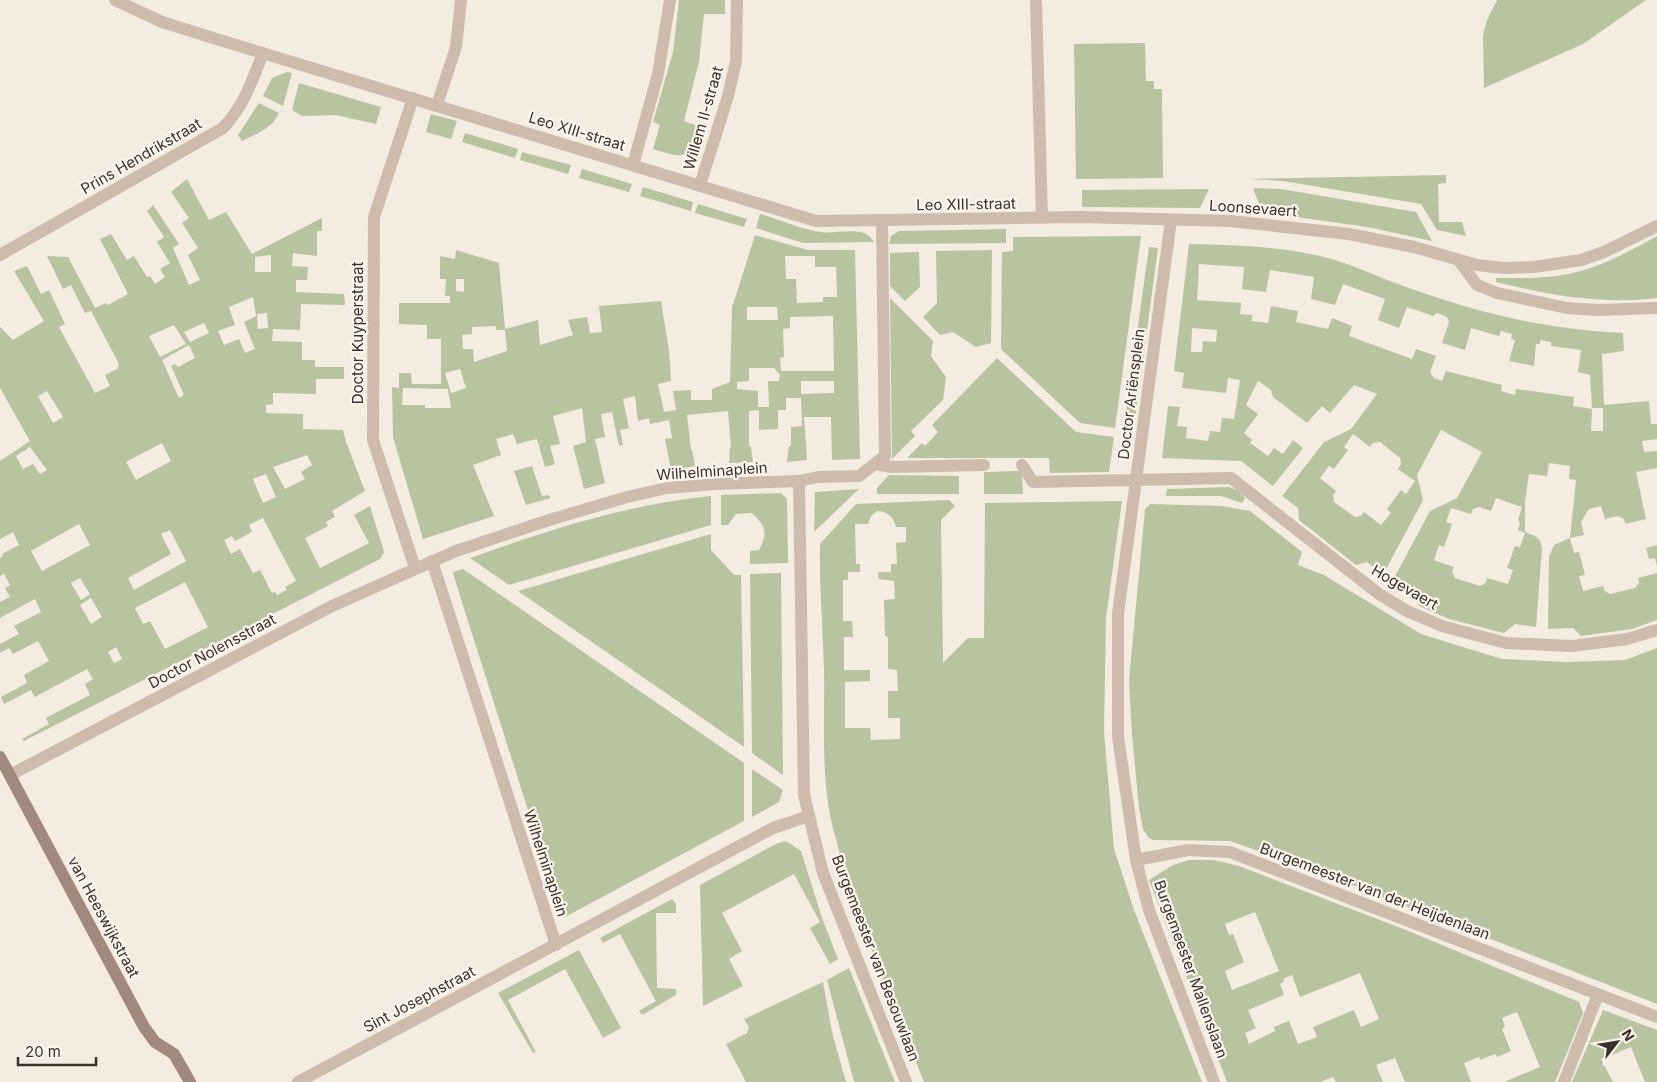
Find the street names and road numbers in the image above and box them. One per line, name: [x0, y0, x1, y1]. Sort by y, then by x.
street label: Willem II-straat: [679, 64, 727, 172]
street label: Leo XIII-straat: [526, 107, 628, 155]
street label: Prins Hendrikstraat: [77, 114, 205, 198]
street label: Leo XIII-straat: [916, 194, 1016, 214]
street label: Loonsevaert: [1208, 195, 1298, 221]
street label: Doctor Kuyperstraat: [348, 262, 367, 404]
street label: Doctor Ariënsplein: [1114, 328, 1148, 460]
street label: Wilhelminaplein: [656, 458, 768, 484]
street label: Hogevaert: [1368, 560, 1442, 614]
street label: Doctor Nolensstraat: [145, 609, 279, 693]
street label: Wilhelminaplein: [520, 807, 572, 919]
street label: Burgemeester van der Heijdenlaan: [1257, 838, 1493, 944]
street label: Burgemeester van Besouwlaan: [828, 852, 924, 1064]
street label: van Heeswijkstraat: [64, 853, 144, 981]
street label: Burgemeester Mallenslaan: [1150, 877, 1232, 1061]
street label: Sint Josephstraat: [360, 962, 478, 1036]

